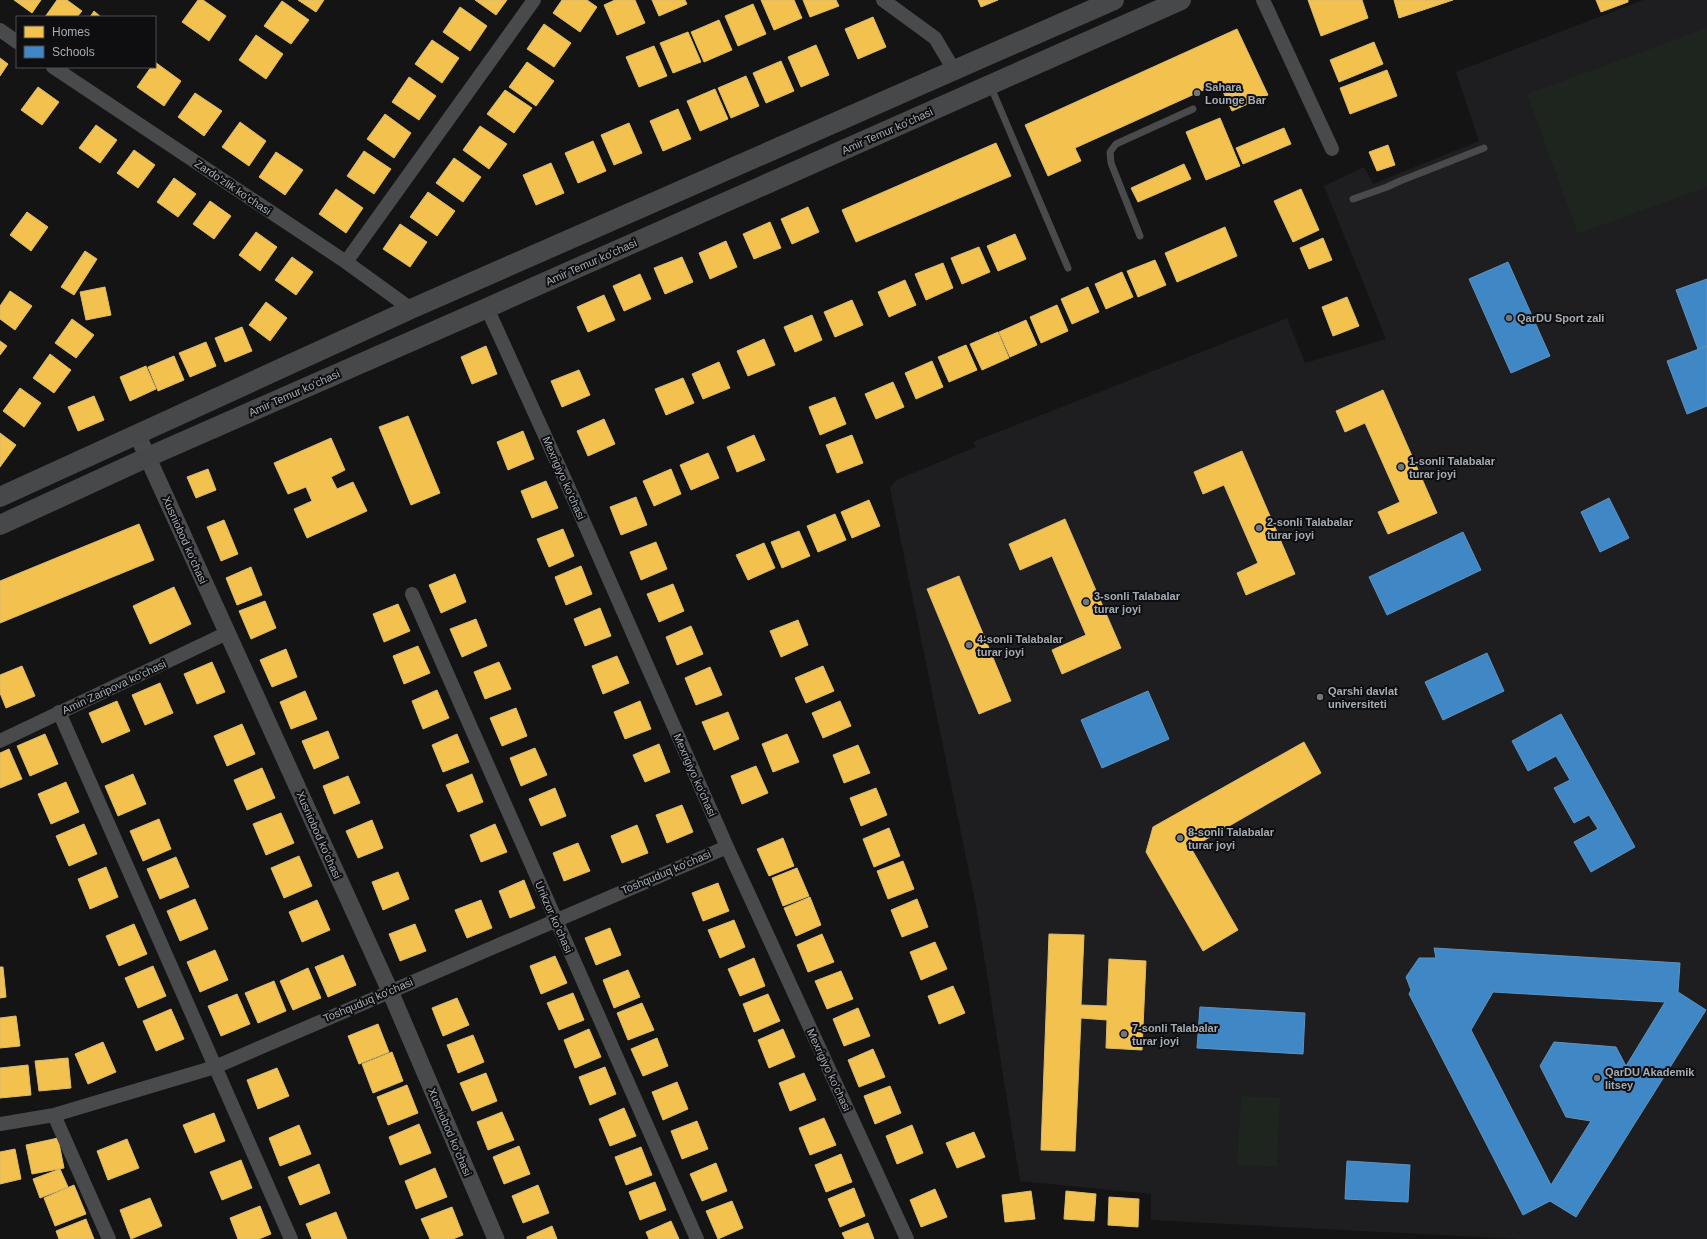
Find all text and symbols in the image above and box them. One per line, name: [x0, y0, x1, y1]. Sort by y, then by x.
legend: [16, 16, 156, 68]
text: Homes: [52, 25, 90, 39]
text: Schools: [52, 45, 95, 59]
place label: Sahara Lounge Bar: [1205, 81, 1267, 106]
marker: Sahara Lounge Bar: [1192, 88, 1202, 98]
street label: Amir Temur ko'chasi: [840, 105, 934, 157]
street label: Zardo'zlik ko'chasi: [193, 157, 273, 217]
street label: Amir Temur ko'chasi: [544, 236, 638, 288]
place label: QarDU Sport zali: [1517, 312, 1604, 324]
marker: QarDU Sport zali: [1504, 313, 1514, 323]
street label: Amir Temur ko'chasi: [247, 367, 341, 419]
street label: Mexrigiyo ko'chasi: [540, 435, 588, 521]
place label: 1-sonli Talabalar turar joyi: [1409, 455, 1496, 480]
marker: 1-sonli Talabalar turar joyi: [1396, 462, 1406, 472]
street label: Xusniobod ko'chasi: [160, 494, 210, 586]
place label: 2-sonli Talabalar turar joyi: [1267, 516, 1354, 541]
marker: 2-sonli Talabalar turar joyi: [1254, 523, 1264, 533]
place label: 3-sonli Talabalar turar joyi: [1094, 590, 1181, 615]
marker: 3-sonli Talabalar turar joyi: [1081, 597, 1091, 607]
place label: 4-sonli Talabalar turar joyi: [977, 633, 1064, 658]
marker: 4-sonli Talabalar turar joyi: [964, 640, 974, 650]
street label: Amin Zaripova ko'chasi: [60, 658, 168, 716]
place label: Qarshi davlat universiteti: [1328, 685, 1398, 710]
marker: Qarshi davlat universiteti: [1315, 692, 1325, 702]
street label: Mexrigiyo ko'chasi: [671, 732, 719, 818]
street label: Xusniobod ko'chasi: [294, 789, 344, 881]
place label: 8-sonli Talabalar turar joyi: [1188, 826, 1275, 851]
marker: 8-sonli Talabalar turar joyi: [1175, 833, 1185, 843]
street label: Toshquduq ko'chasi: [619, 848, 713, 896]
street label: Urikzor ko'chasi: [533, 879, 575, 955]
street label: Toshquduq ko'chasi: [321, 976, 415, 1024]
place label: 7-sonli Talabalar turar joyi: [1132, 1022, 1219, 1047]
street label: Mexrigiyo ko'chasi: [805, 1027, 853, 1113]
marker: 7-sonli Talabalar turar joyi: [1119, 1029, 1129, 1039]
place label: QarDU Akademik litsey: [1605, 1066, 1695, 1091]
marker: QarDU Akademik litsey: [1592, 1073, 1602, 1083]
street label: Xusniobod ko'chasi: [426, 1086, 474, 1178]

